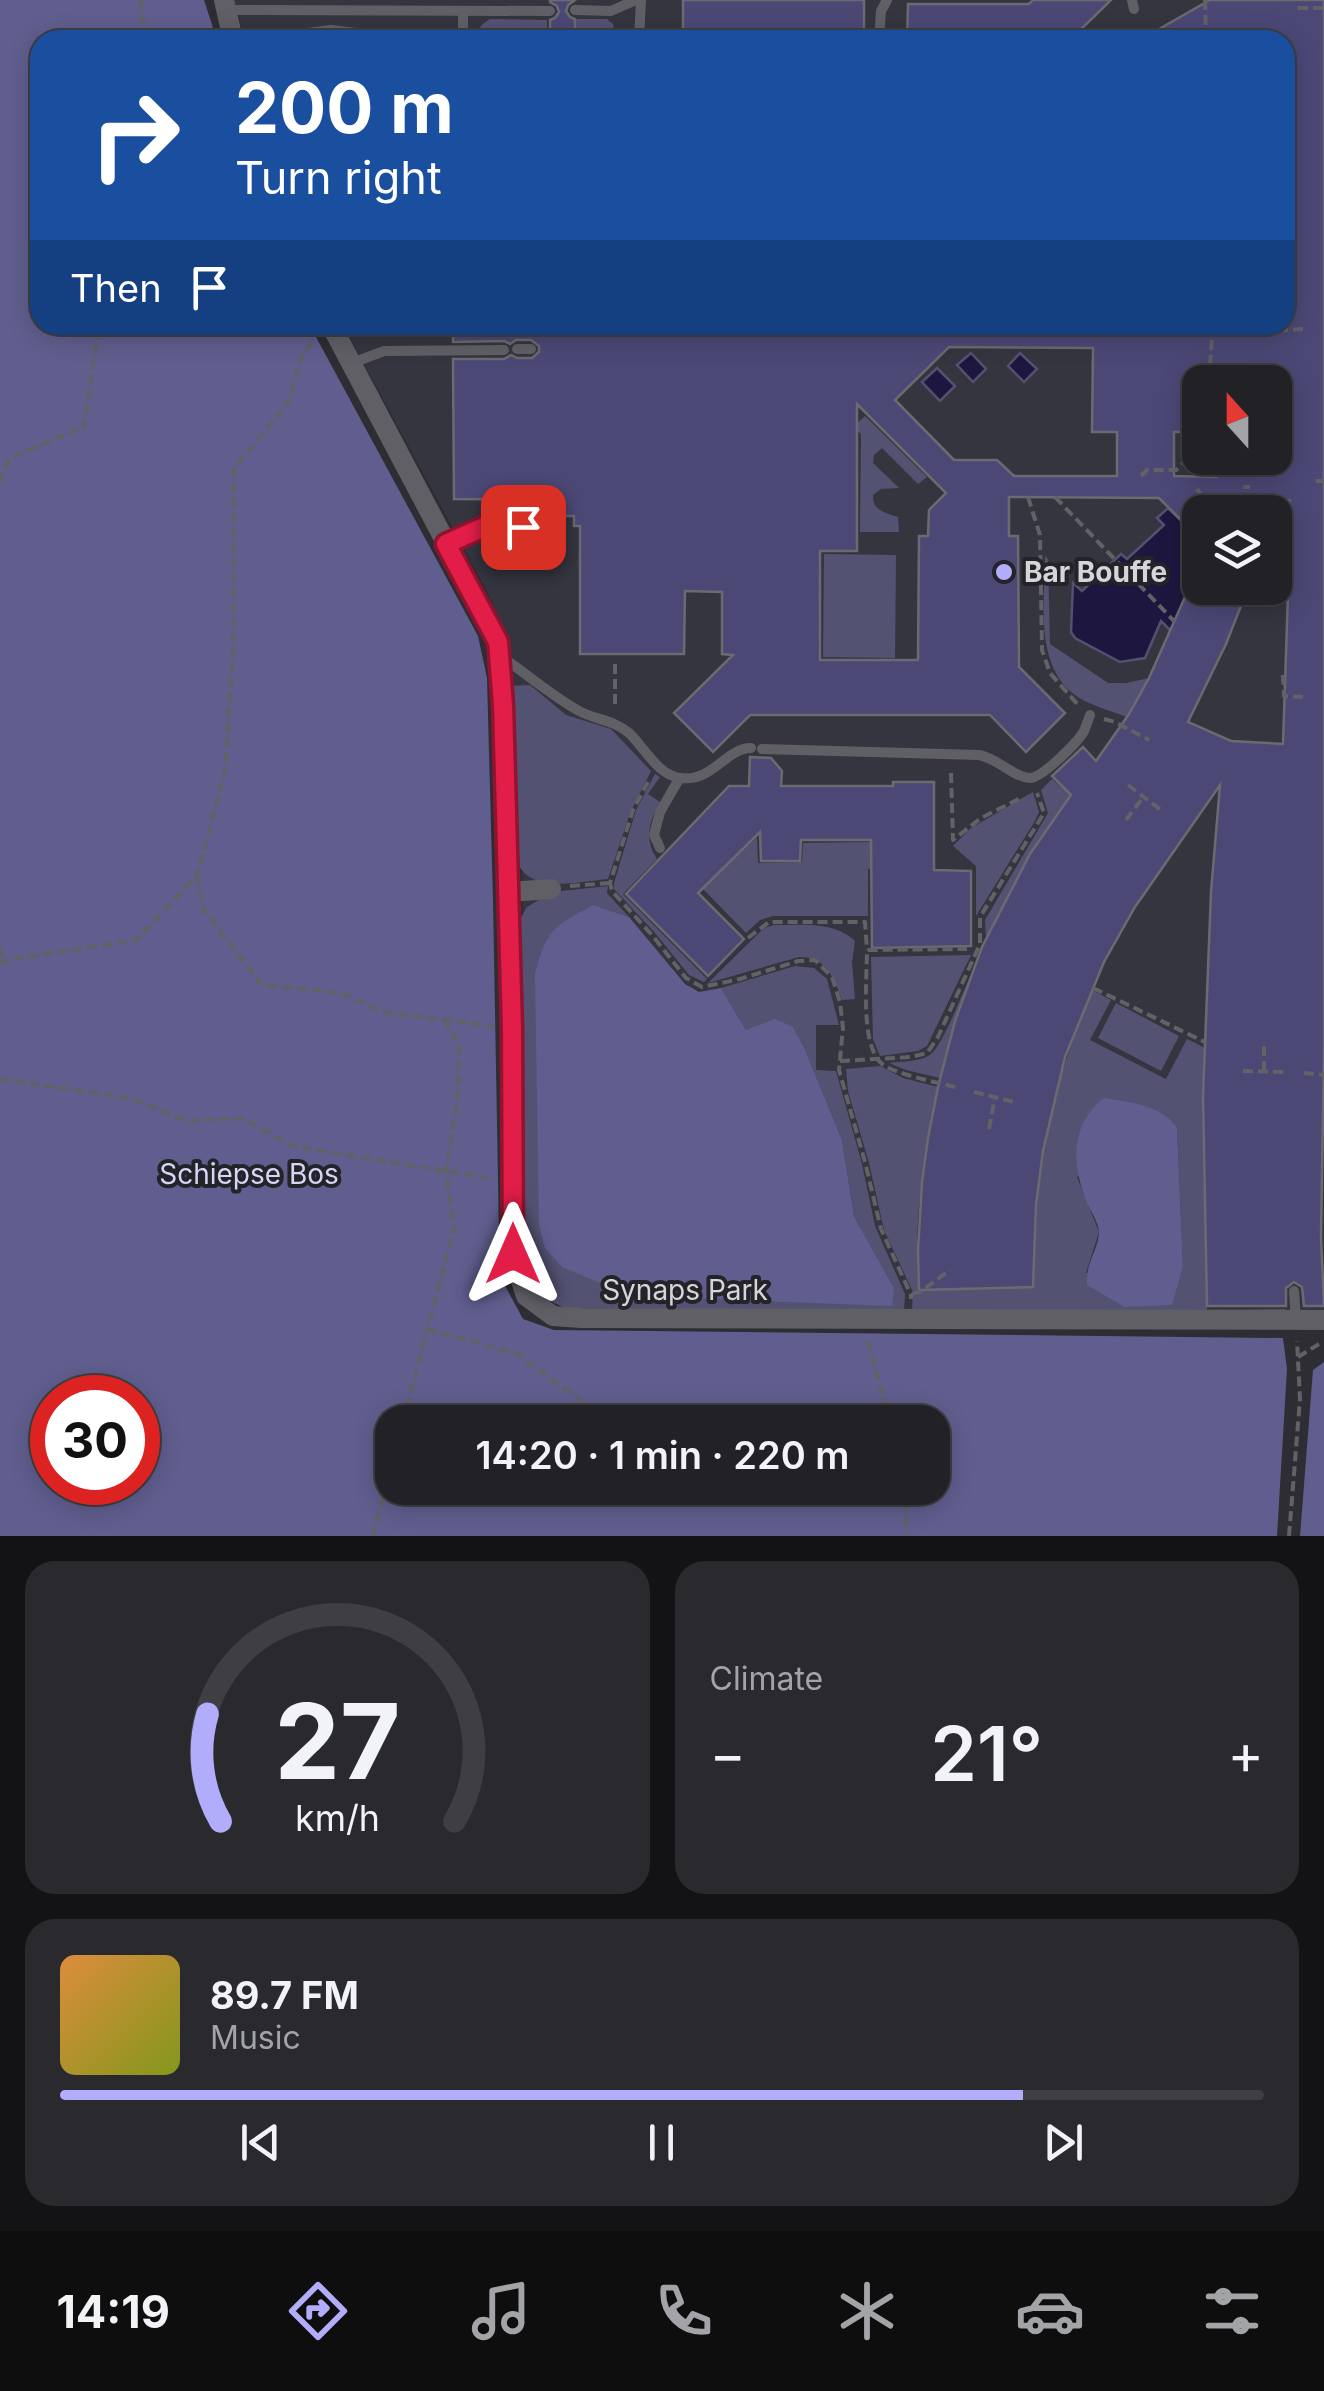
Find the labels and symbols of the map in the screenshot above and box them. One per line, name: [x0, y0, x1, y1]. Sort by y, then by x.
north arrow: [1182, 365, 1292, 475]
pin: [481, 485, 566, 570]
place label: Bar Bouffe: [1024, 555, 1167, 589]
marker: Bar Bouffe: [993, 561, 1015, 583]
park label: Schiepse Bos: [159, 1157, 339, 1191]
position arrow: [461, 1202, 565, 1306]
street label: Synaps Park: [602, 1273, 768, 1307]
speed limit sign: 30: [30, 1375, 160, 1505]

